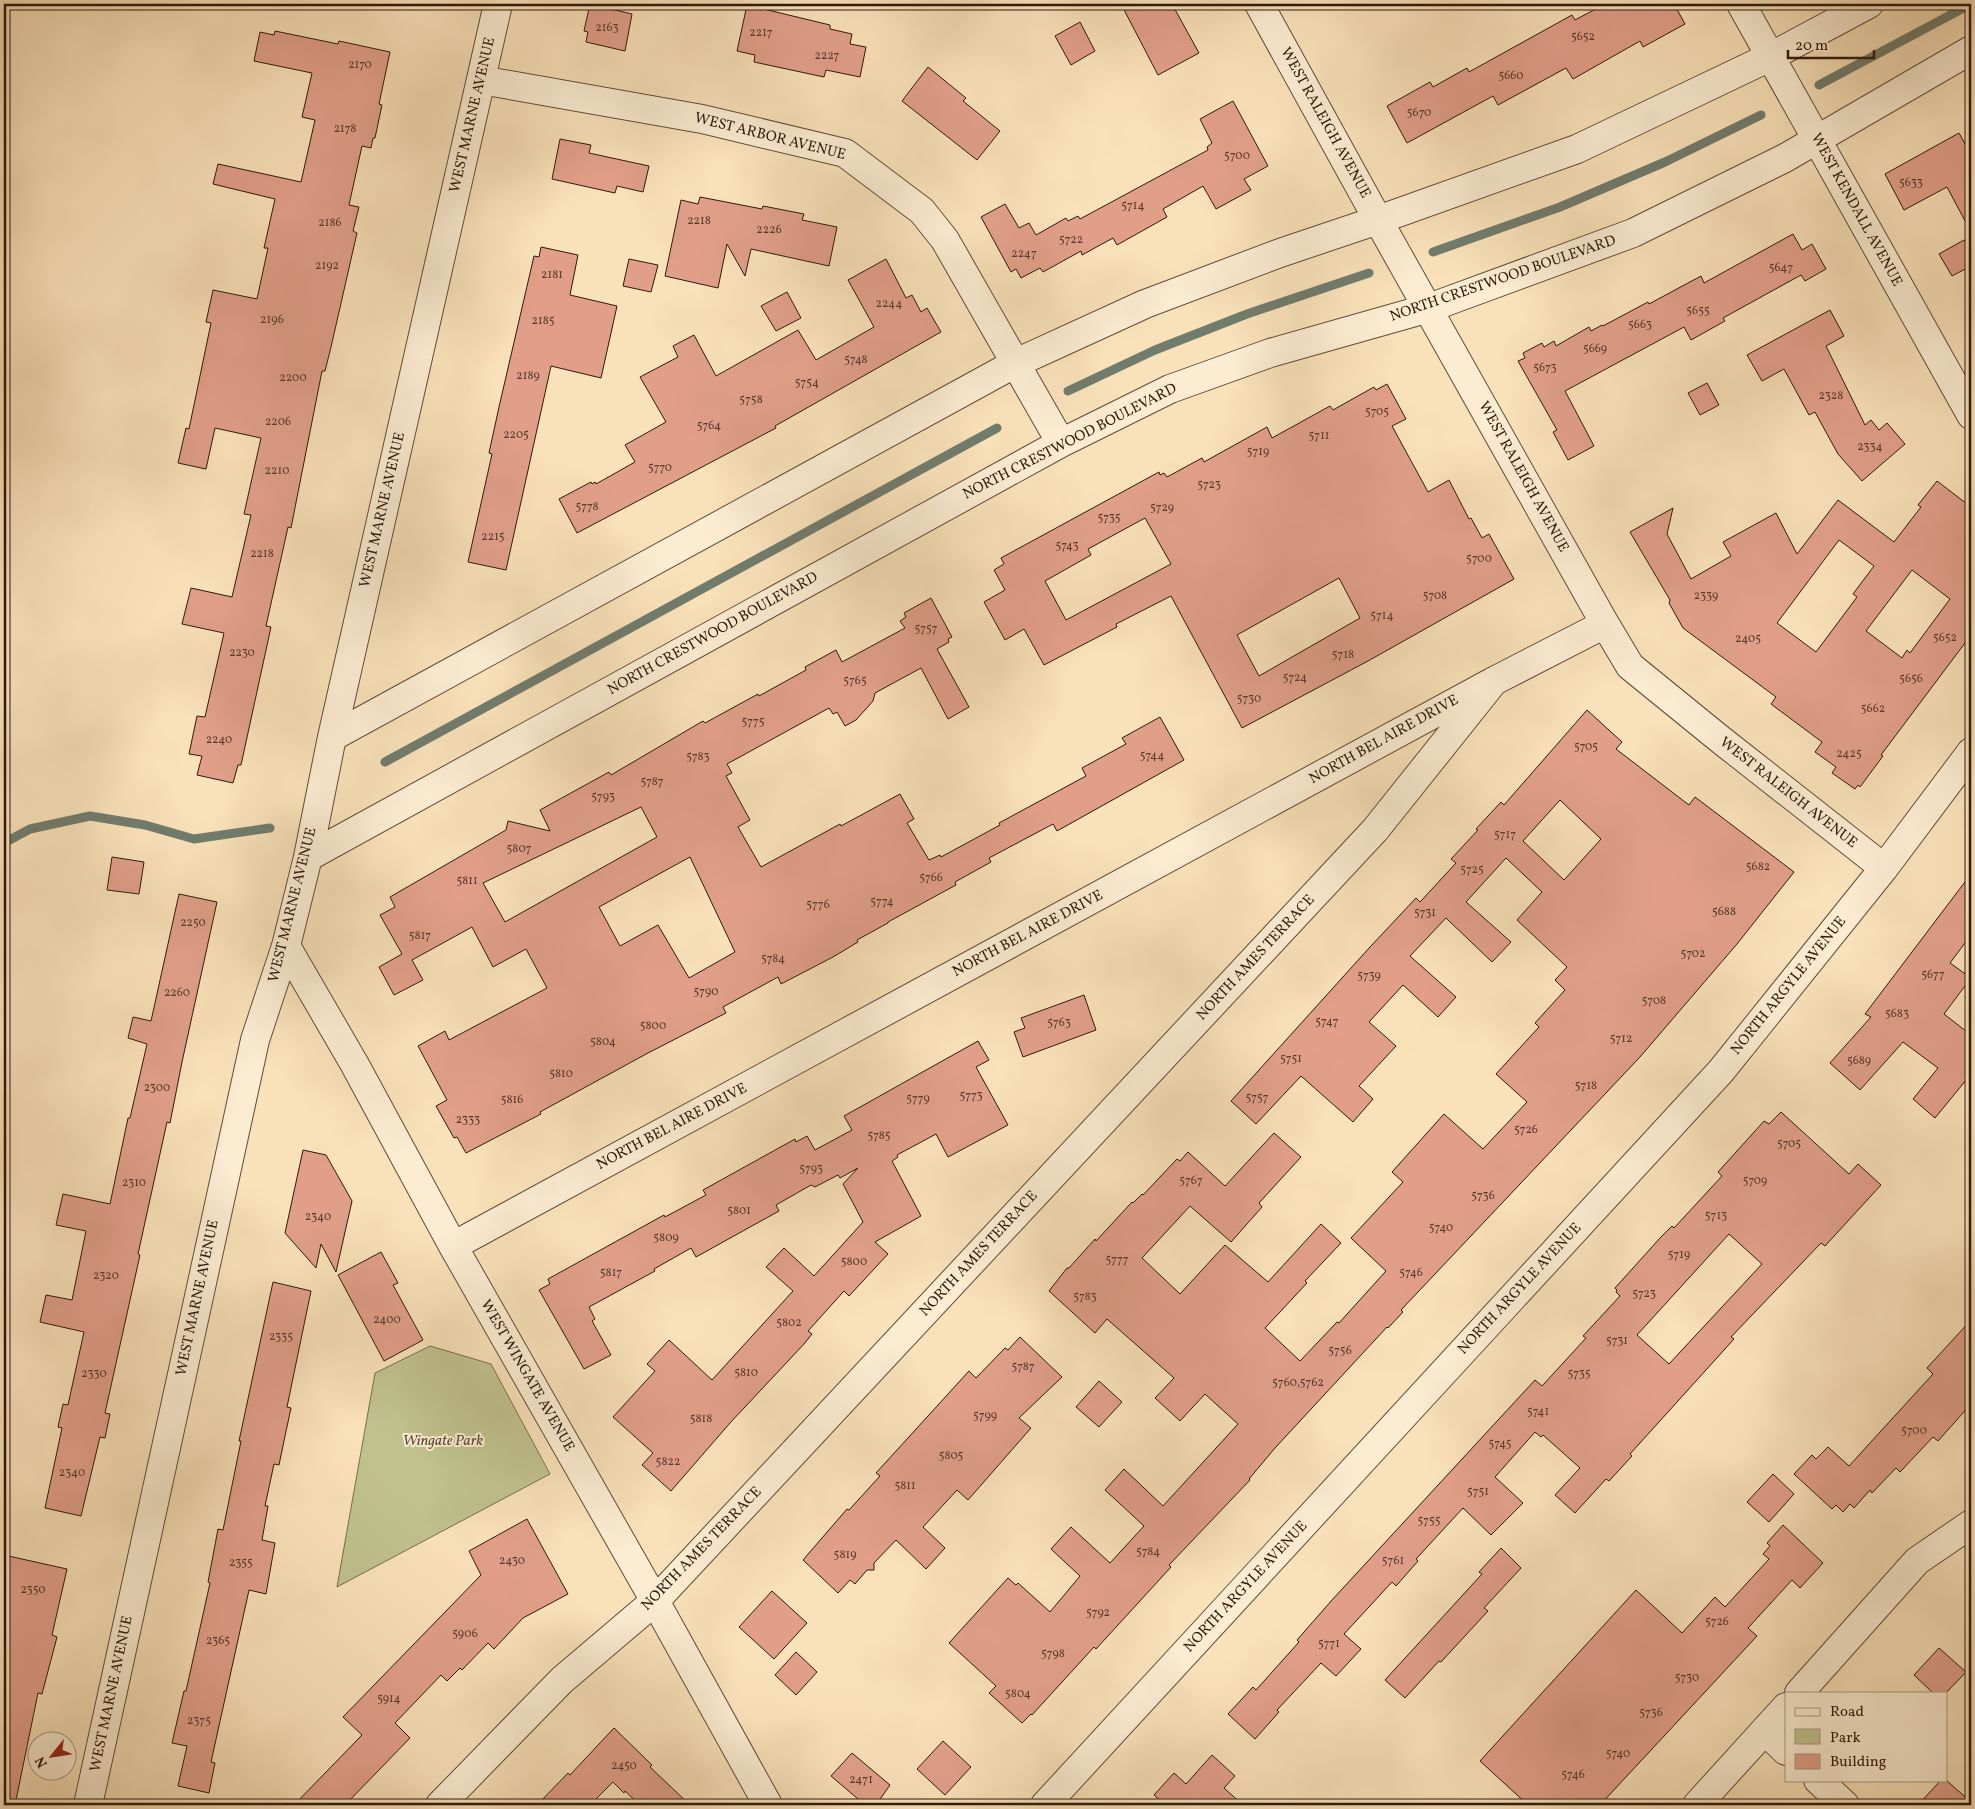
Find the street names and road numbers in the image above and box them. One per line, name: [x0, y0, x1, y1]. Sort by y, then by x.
street label: WEST MARNE AVENUE: [445, 35, 501, 195]
street label: WEST RALEIGH AVENUE: [1275, 44, 1375, 202]
street label: WEST ARBOR AVENUE: [692, 108, 848, 166]
street label: WEST KENDALL AVENUE: [1805, 130, 1907, 290]
street label: NORTH CRESTWOOD BOULEVARD: [1387, 230, 1619, 328]
street label: NORTH CRESTWOOD BOULEVARD: [959, 379, 1181, 505]
street label: WEST RALEIGH AVENUE: [1473, 398, 1573, 556]
street label: WEST MARNE AVENUE: [355, 430, 411, 590]
street label: NORTH CRESTWOOD BOULEVARD: [604, 567, 822, 701]
street label: NORTH BEL AIRE DRIVE: [1306, 690, 1462, 790]
street label: WEST RALEIGH AVENUE: [1715, 732, 1861, 854]
street label: WEST MARNE AVENUE: [264, 825, 322, 985]
street label: NORTH BEL AIRE DRIVE: [949, 885, 1107, 983]
street label: NORTH AMES TERRACE: [1192, 890, 1320, 1026]
street label: NORTH ARGYLE AVENUE: [1726, 912, 1852, 1060]
street label: NORTH BEL AIRE DRIVE: [593, 1078, 751, 1176]
street label: NORTH AMES TERRACE: [915, 1186, 1043, 1322]
street label: WEST MARNE AVENUE: [171, 1218, 225, 1378]
street label: NORTH ARGYLE AVENUE: [1453, 1219, 1587, 1359]
street label: WEST WINGATE AVENUE: [475, 1296, 579, 1456]
street label: NORTH AMES TERRACE: [637, 1482, 767, 1616]
street label: NORTH ARGYLE AVENUE: [1179, 1517, 1313, 1657]
street label: WEST MARNE AVENUE: [85, 1614, 139, 1774]

